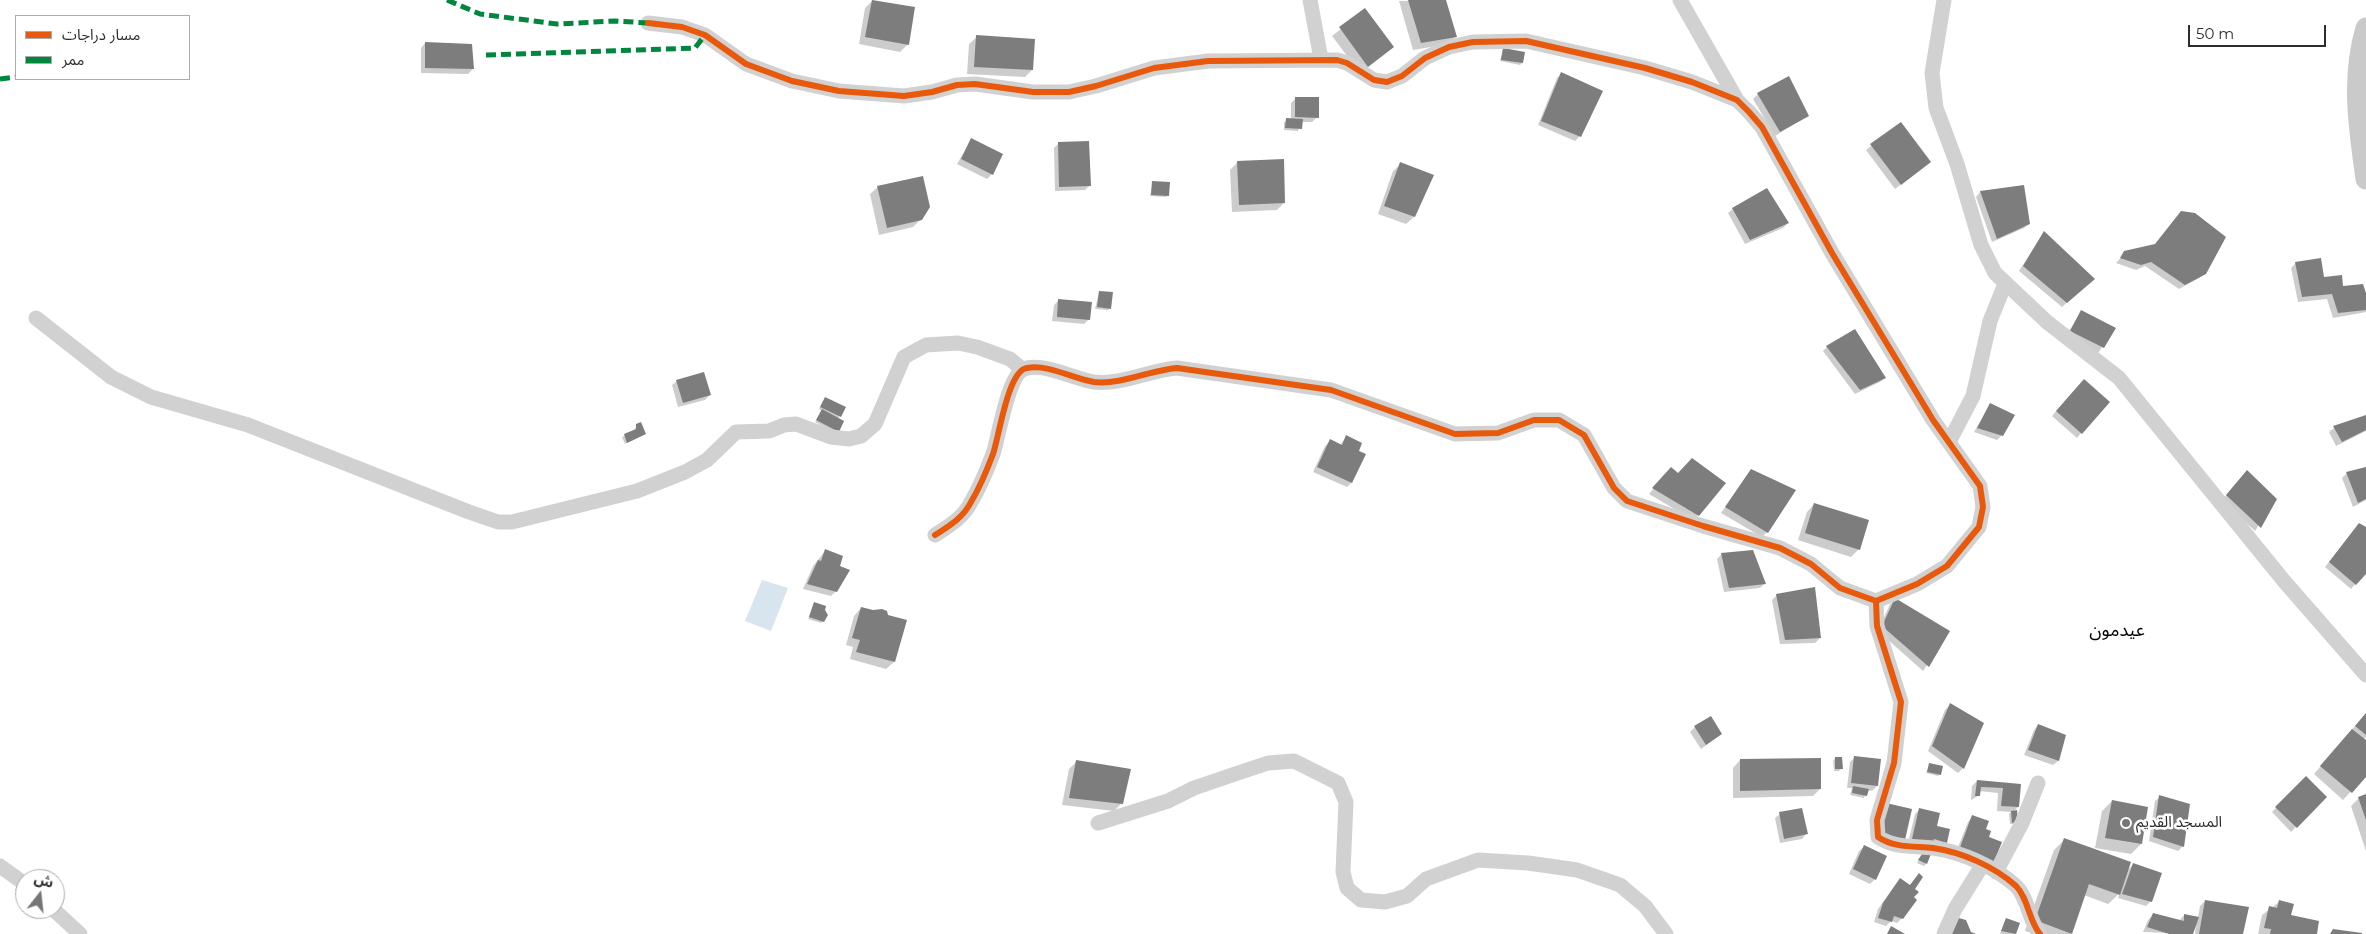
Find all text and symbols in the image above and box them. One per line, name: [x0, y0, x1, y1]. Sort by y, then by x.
legend: [15, 15, 190, 80]
scale bar: [2191, 15, 2328, 47]
text: 50 m: [2196, 24, 2234, 43]
text: مسار دراجات: [62, 25, 140, 44]
text: ممر: [62, 50, 85, 69]
district label: عيدمون: [2089, 620, 2145, 642]
place label: المسجد القديم: [2136, 814, 2222, 832]
marker: المسجد القديم: [2120, 817, 2132, 829]
north arrow: [15, 869, 65, 919]
text: ش: [32, 869, 56, 892]

